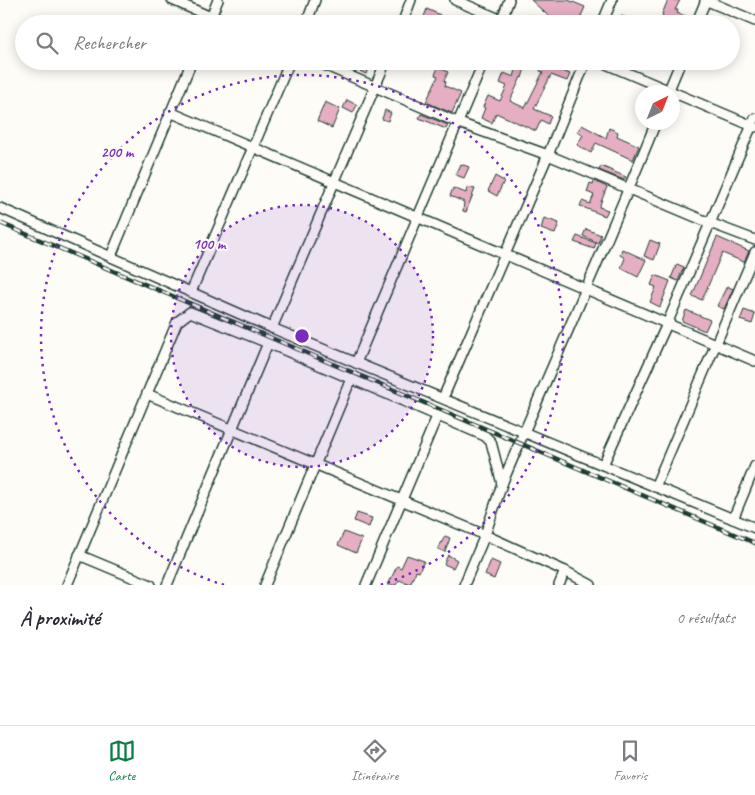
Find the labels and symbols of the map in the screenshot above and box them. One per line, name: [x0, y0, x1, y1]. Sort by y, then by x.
north arrow: [635, 85, 680, 130]
text: 200 m: [101, 143, 135, 162]
text: 100 m: [193, 235, 227, 254]
centre of rings: [293, 327, 311, 345]

